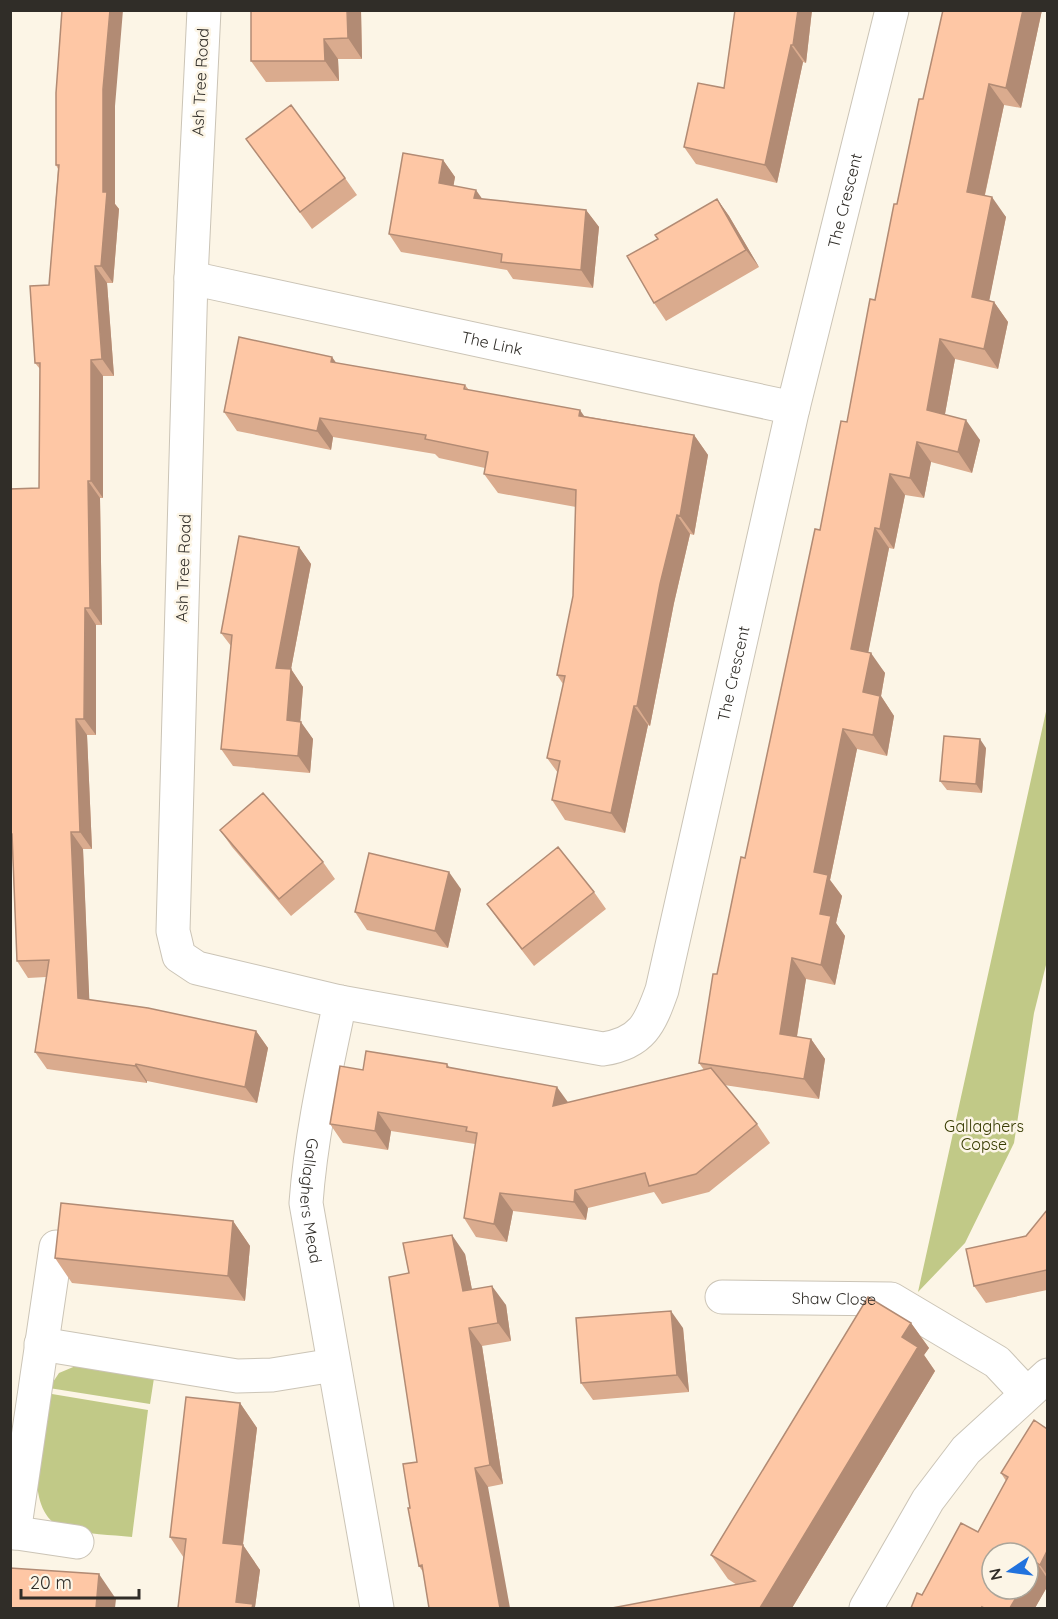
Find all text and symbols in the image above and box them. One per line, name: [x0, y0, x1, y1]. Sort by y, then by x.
street label: Ash Tree Road: [187, 28, 213, 136]
street label: The Crescent: [823, 151, 866, 250]
street label: The Link: [460, 327, 524, 359]
street label: Ash Tree Road: [171, 514, 195, 622]
street label: The Crescent: [713, 624, 754, 723]
park label: Gallaghers Copse: [944, 1116, 1024, 1154]
street label: Gallaghers Mead: [296, 1137, 326, 1265]
street label: Shaw Close: [792, 1288, 876, 1309]
north arrow: [980, 1541, 1040, 1601]
scale bar: [21, 1562, 140, 1600]
text: N: [984, 1566, 1006, 1582]
text: 20 m: [30, 1571, 72, 1594]

